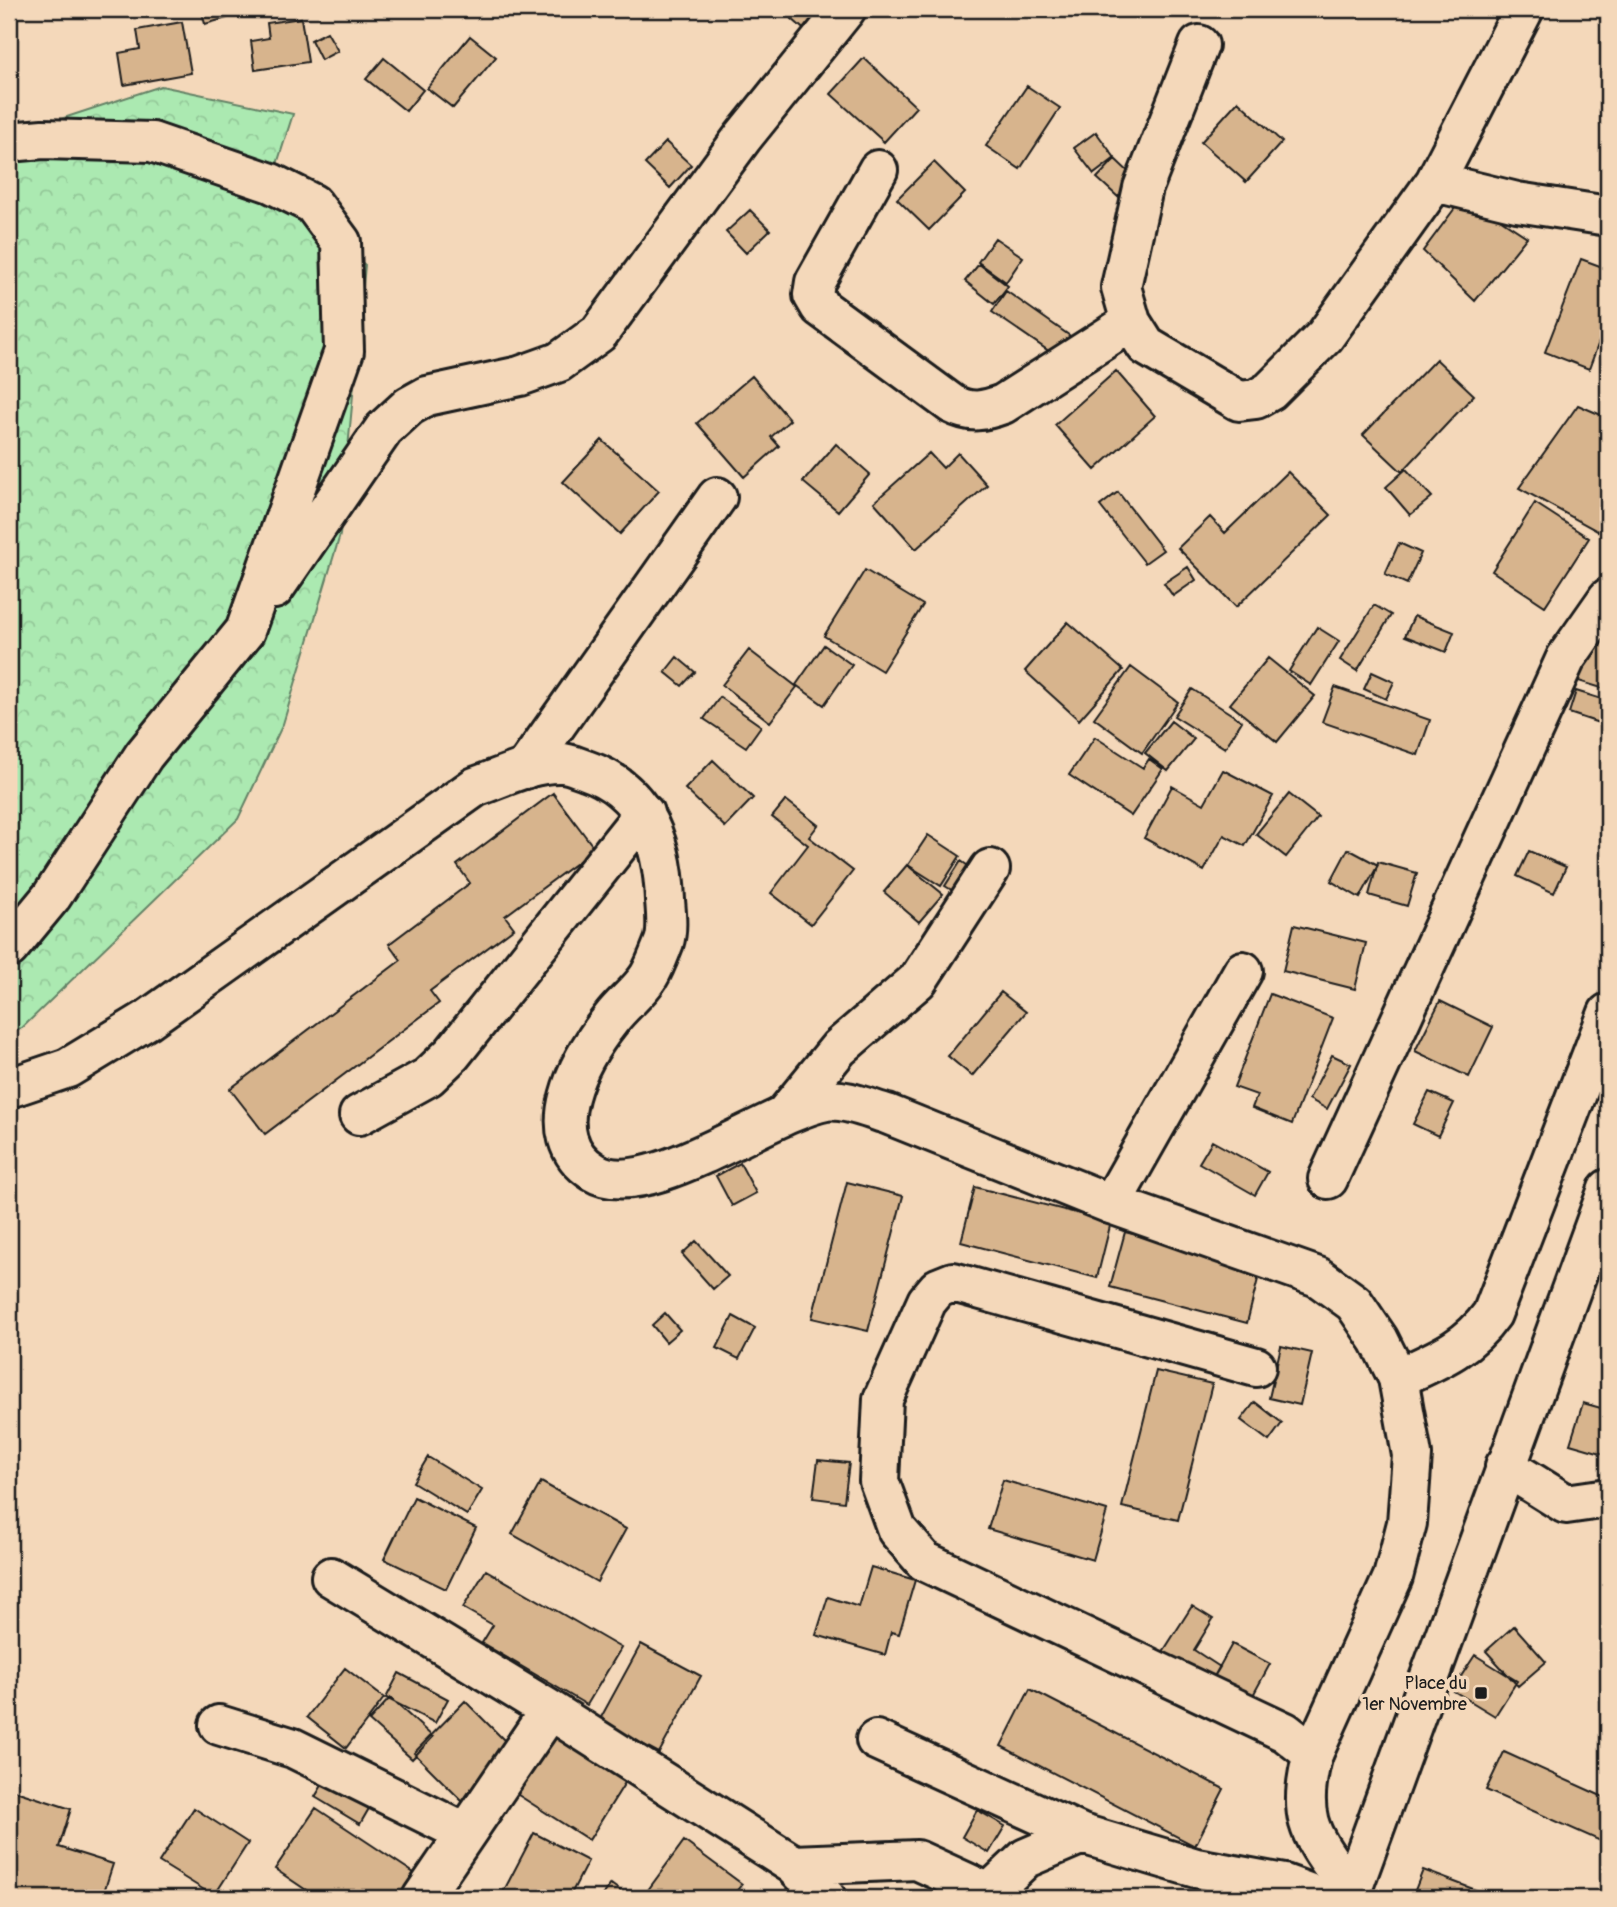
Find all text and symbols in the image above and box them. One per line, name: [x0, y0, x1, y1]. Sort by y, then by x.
place label: Place du 1er Novembre: [1362, 1672, 1467, 1716]
marker: Place du 1er Novembre: [1473, 1685, 1489, 1701]

